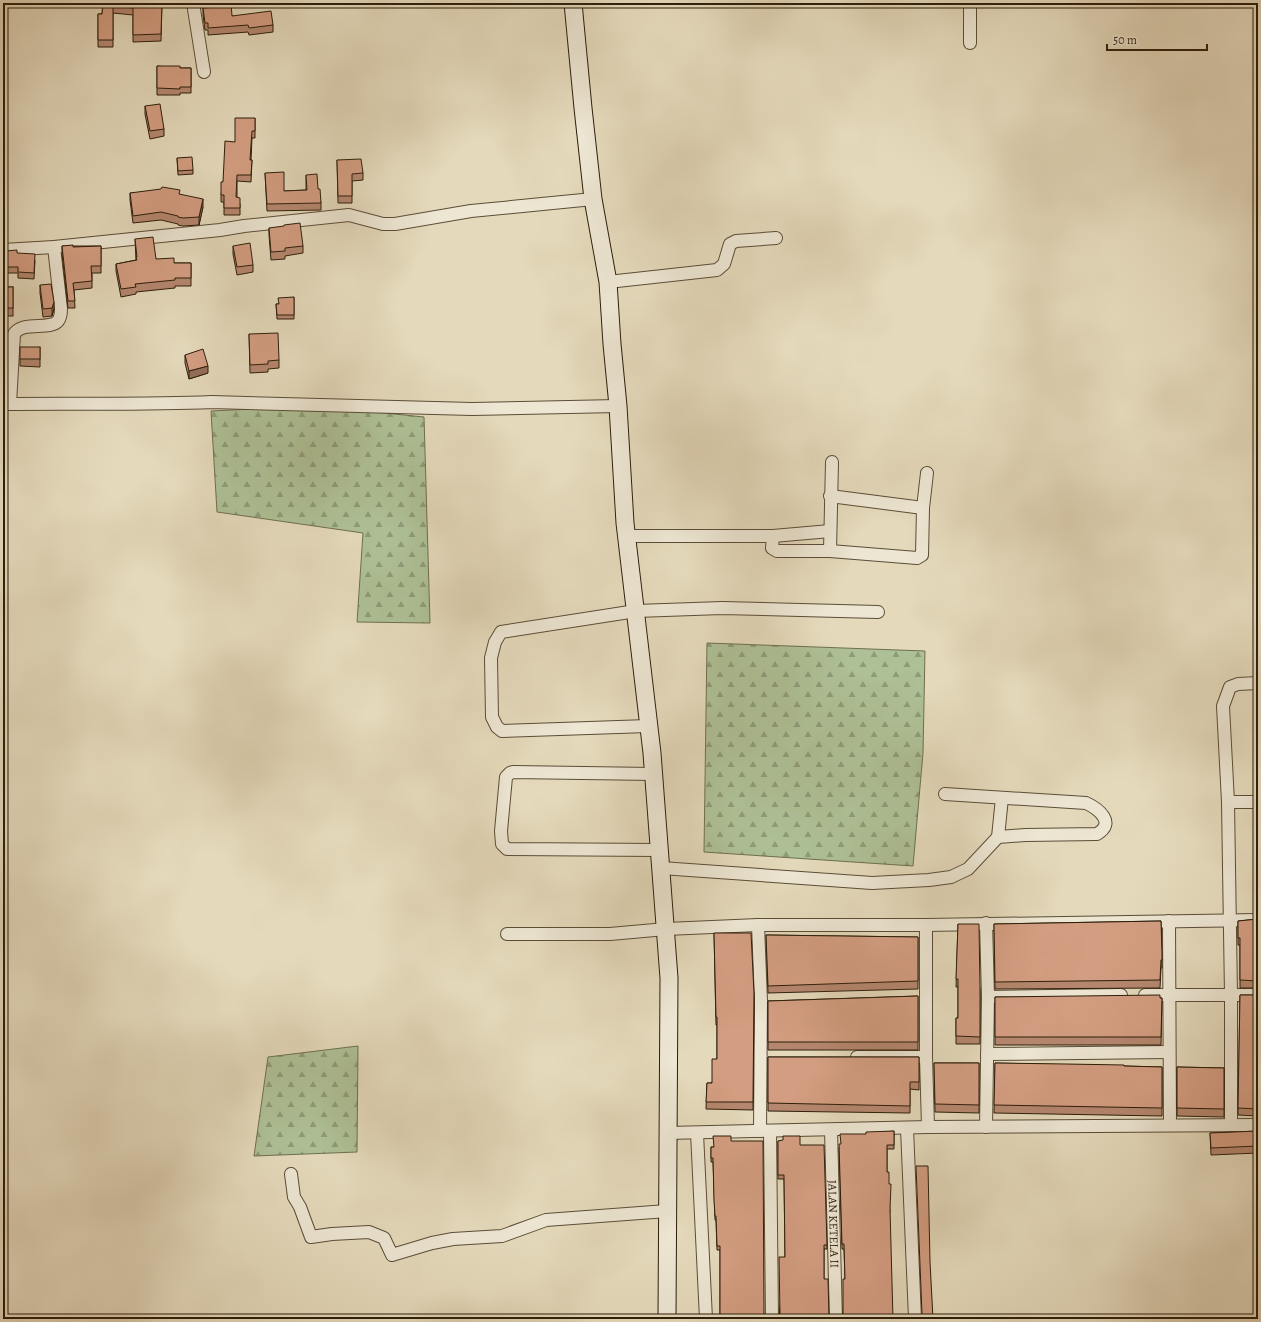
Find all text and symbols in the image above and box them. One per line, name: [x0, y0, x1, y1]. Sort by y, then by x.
scale bar: [1107, 26, 1207, 52]
text: 50 m: [1113, 32, 1137, 48]
street label: JALAN KETELA II: [824, 1180, 843, 1268]

